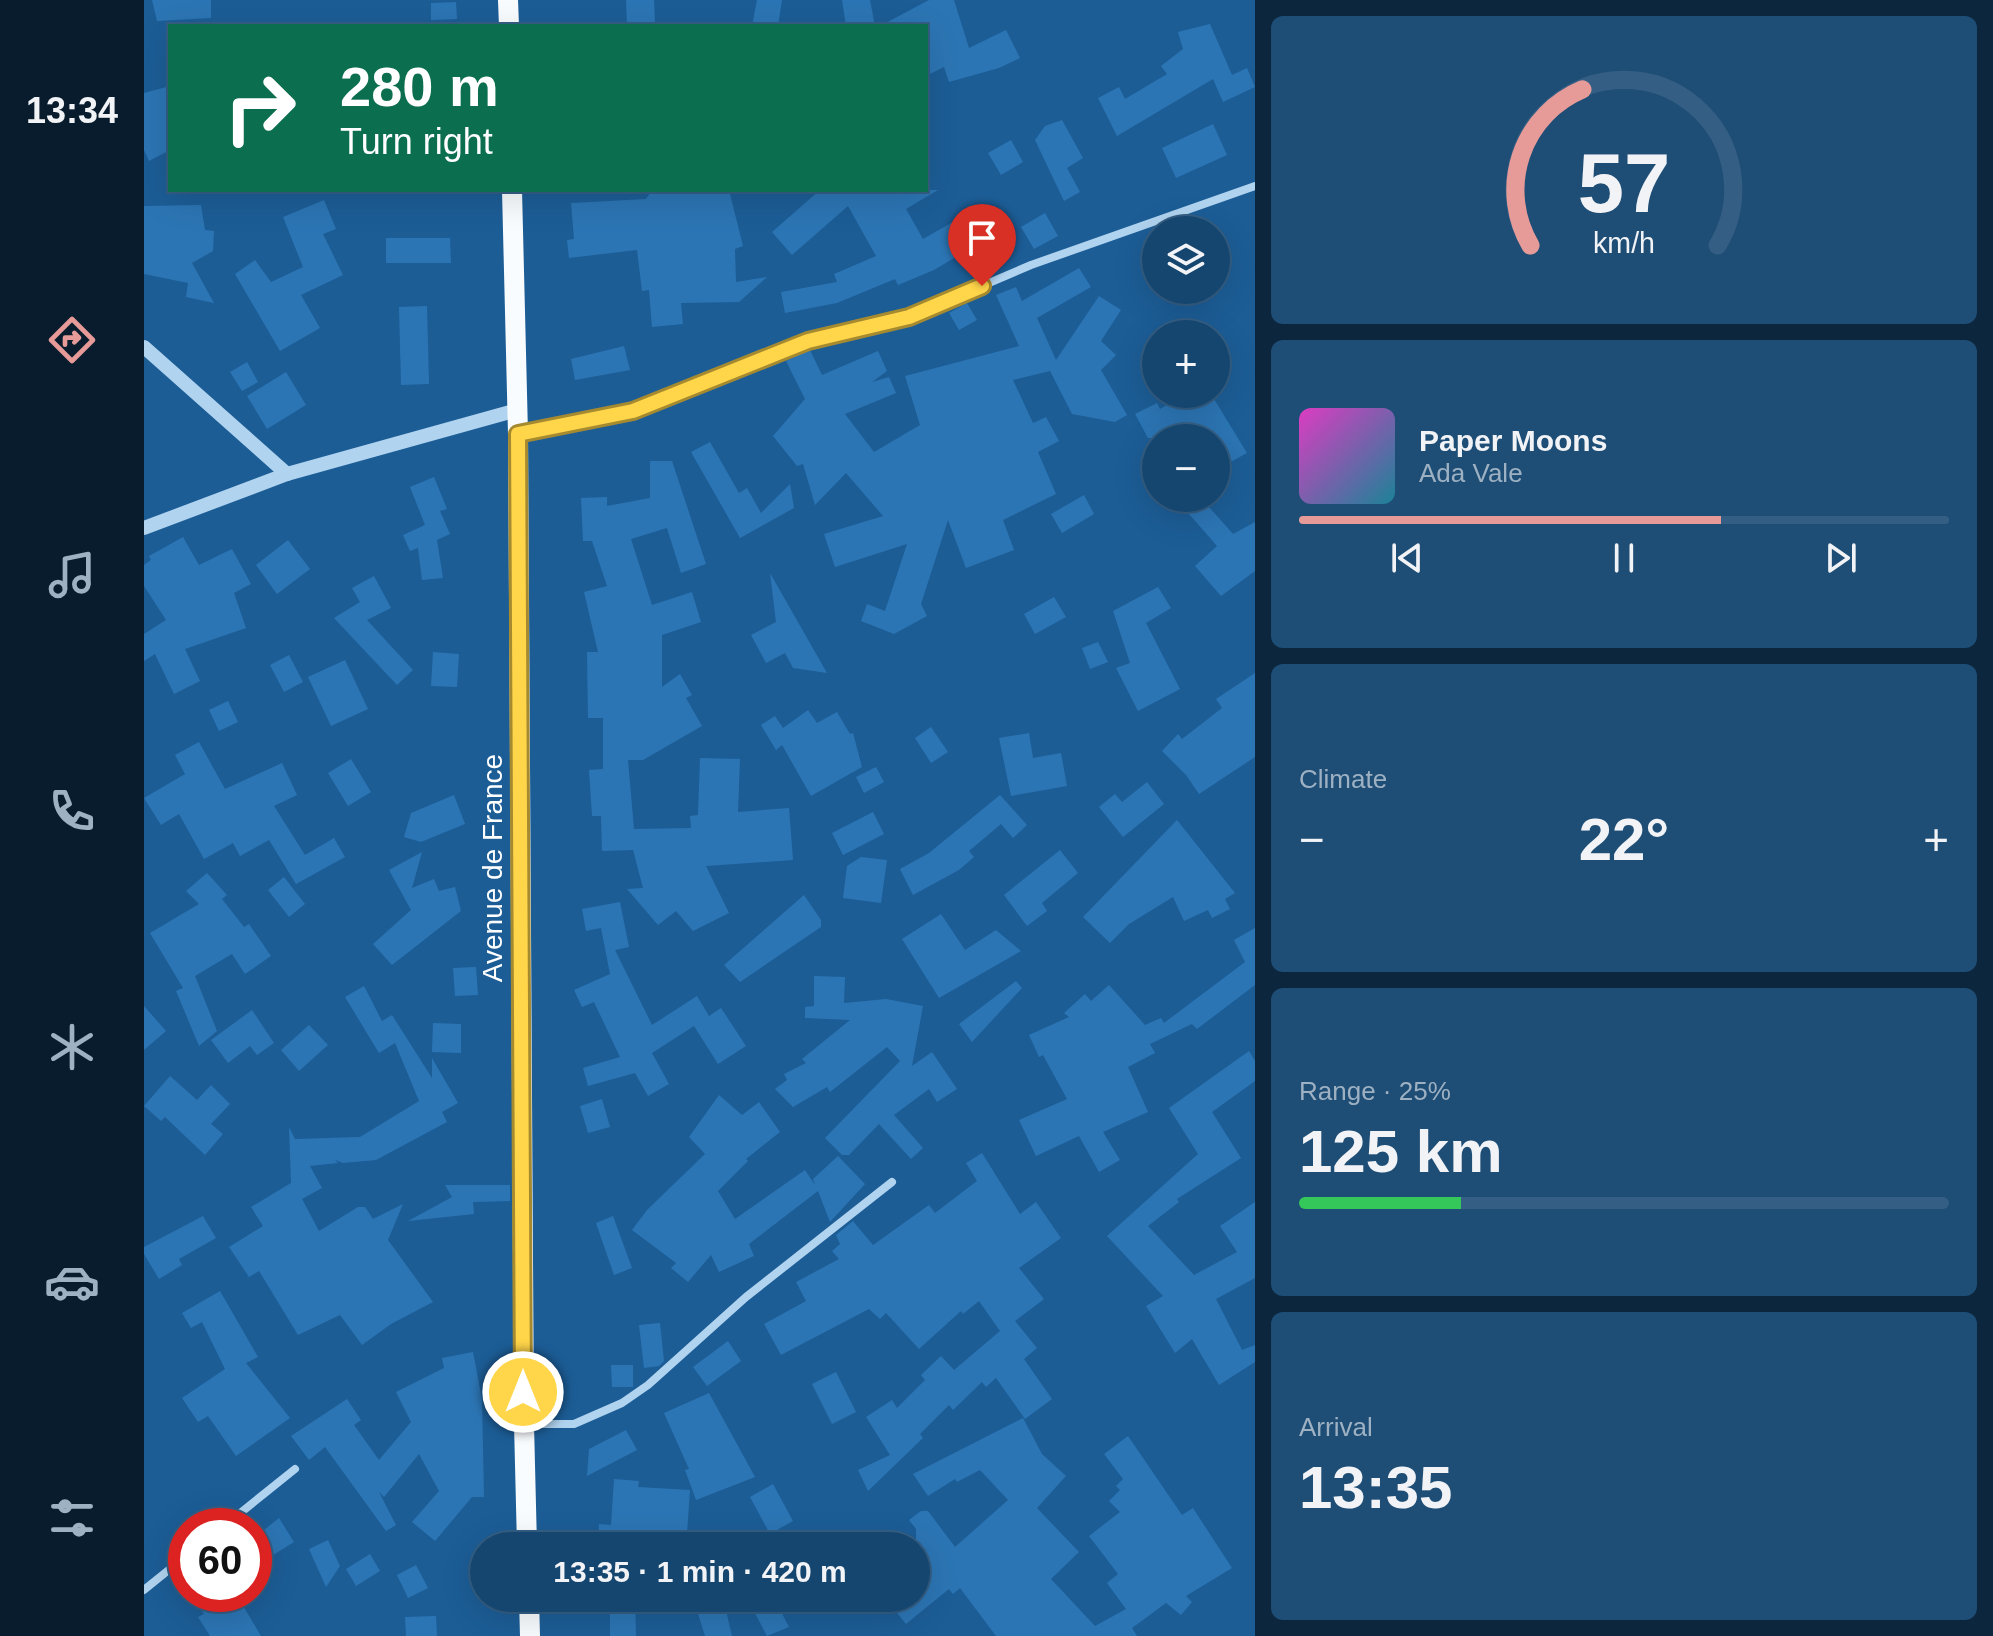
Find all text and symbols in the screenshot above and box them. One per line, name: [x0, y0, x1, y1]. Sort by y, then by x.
text: 280 m: [340, 55, 499, 118]
icon: right: [208, 56, 312, 160]
text: 13:34: [26, 90, 118, 131]
text: Turn right: [340, 121, 493, 162]
text: 57: [1578, 137, 1670, 230]
pin: [948, 204, 1016, 286]
icon: arrive: [960, 216, 1004, 260]
map controls: [1142, 216, 1230, 512]
button: layers: [1142, 216, 1230, 304]
text: km/h: [1593, 227, 1655, 259]
icon: directions: [44, 312, 100, 368]
button: +: [1142, 320, 1230, 408]
button: −: [1142, 424, 1230, 512]
text: Paper Moons: [1419, 424, 1607, 457]
text: Ada Vale: [1419, 458, 1523, 488]
icon: previous: [1385, 536, 1429, 580]
icon: pause: [1602, 536, 1646, 580]
icon: next: [1819, 536, 1863, 580]
icon: music: [44, 547, 100, 603]
street label: Avenue de France: [477, 754, 508, 982]
text: Climate: [1299, 764, 1387, 794]
icon: phone: [44, 783, 100, 839]
text: 22°: [1579, 806, 1669, 873]
text: −: [1299, 815, 1325, 864]
text: +: [1923, 815, 1949, 864]
icon: climate: [44, 1019, 100, 1075]
text: Range · 25%: [1299, 1076, 1451, 1106]
text: 125 km: [1299, 1118, 1503, 1185]
icon: car: [44, 1254, 100, 1310]
position arrow: [481, 1350, 565, 1434]
text: Arrival: [1299, 1412, 1373, 1442]
text: 13:35: [1299, 1454, 1452, 1521]
icon: filters: [44, 1490, 100, 1546]
speed limit sign: 60: [168, 1508, 272, 1612]
text: 13:35 · 1 min · 420 m: [553, 1555, 847, 1588]

